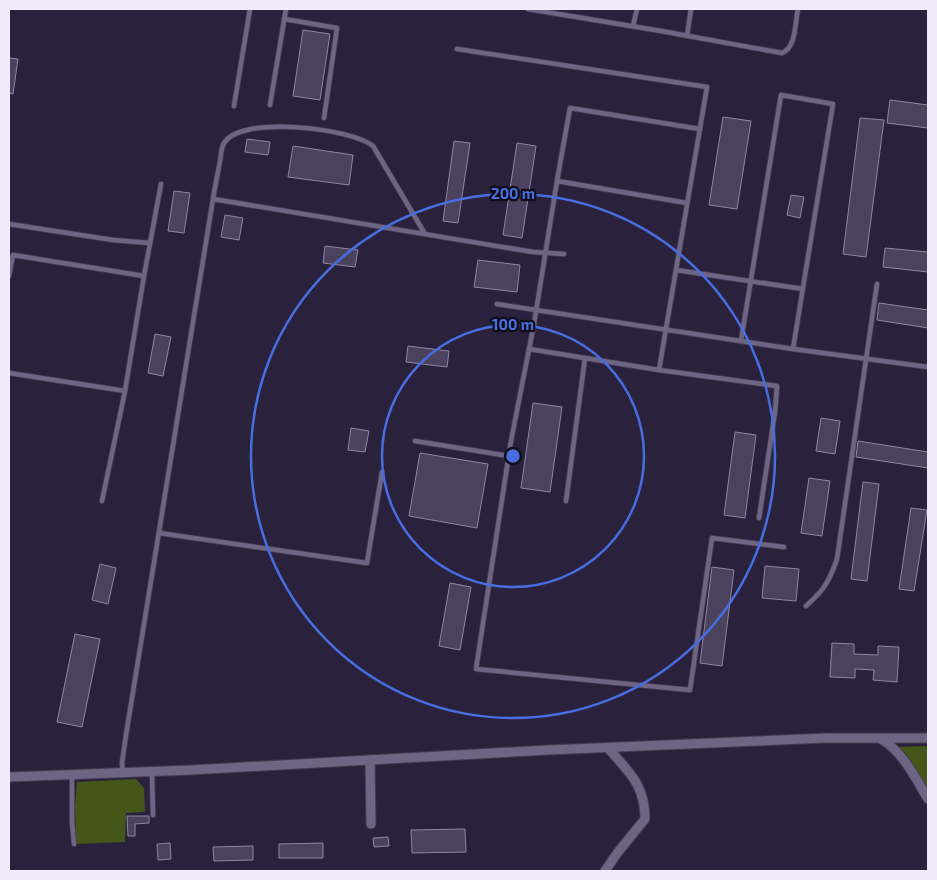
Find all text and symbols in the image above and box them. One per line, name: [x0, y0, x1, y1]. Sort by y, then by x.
text: 200 m: [491, 184, 535, 202]
text: 100 m: [492, 315, 534, 333]
centre of rings: [504, 447, 522, 465]

